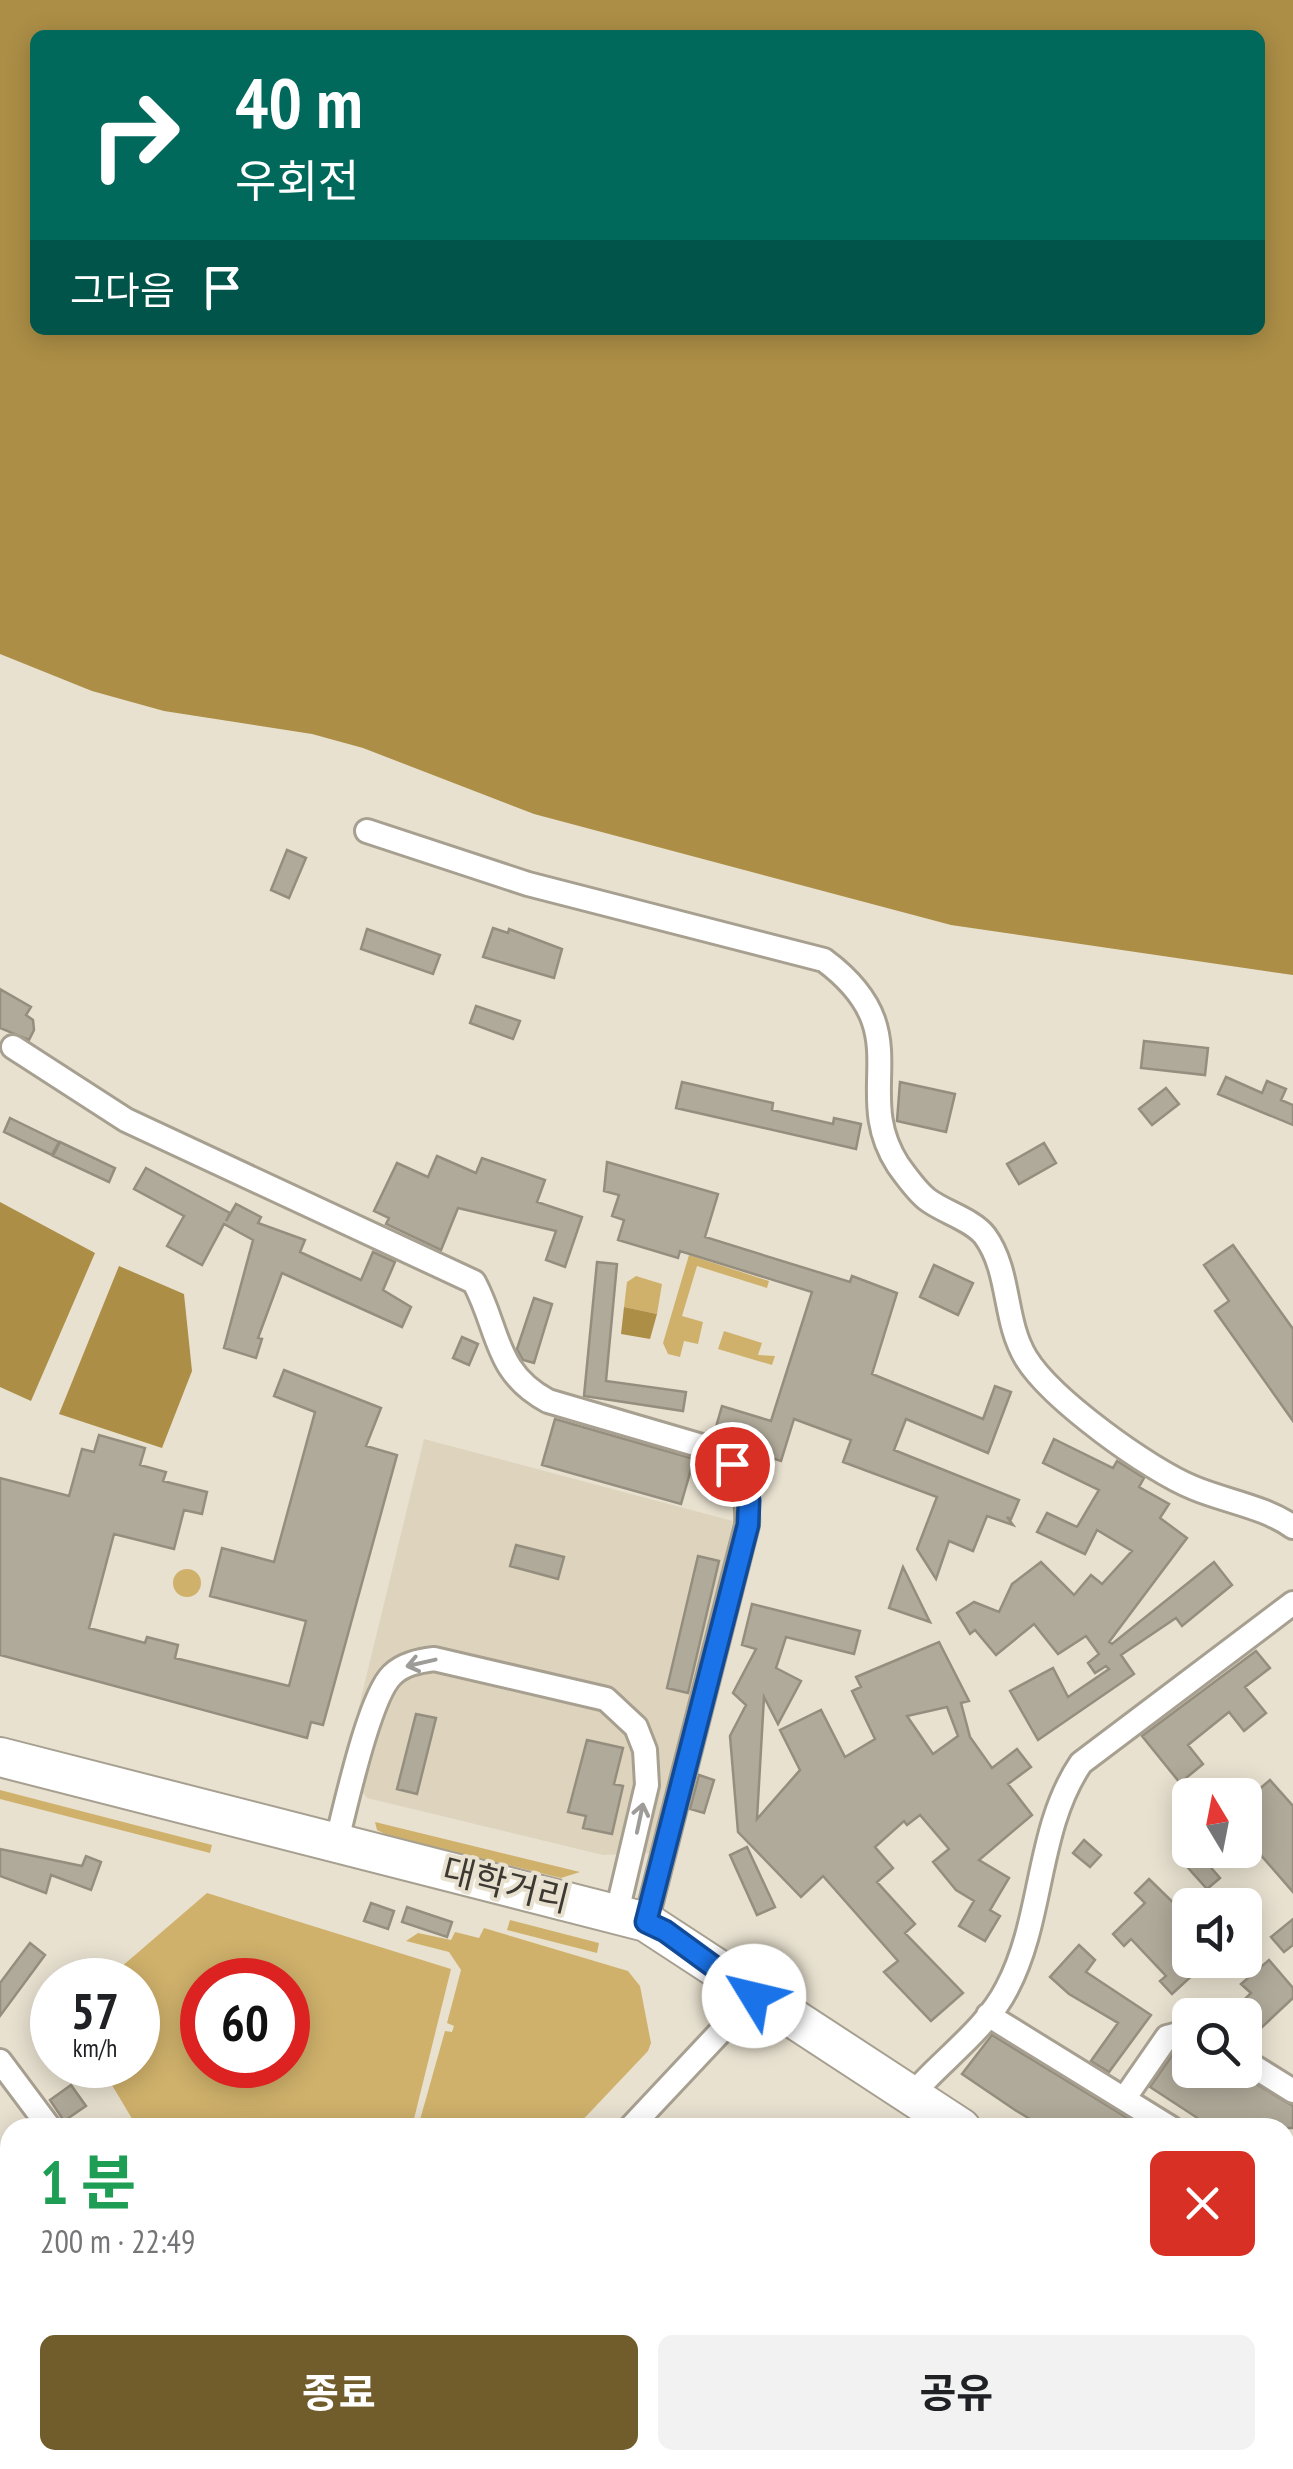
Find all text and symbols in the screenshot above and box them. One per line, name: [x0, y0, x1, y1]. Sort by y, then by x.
text: 40 m: [235, 57, 363, 147]
icon: right: [70, 70, 200, 200]
text: 우회전: [235, 151, 359, 209]
icon: arrive: [195, 260, 250, 315]
text: 그다음: [70, 265, 175, 314]
pin: [690, 1422, 775, 1507]
icon: arrive: [705, 1437, 760, 1492]
one-way arrow: [405, 1655, 437, 1673]
north arrow: [1172, 1778, 1262, 1868]
map controls: [1172, 1778, 1262, 2088]
one-way arrow: [631, 1802, 650, 1834]
street label: 대학거리: [438, 1846, 574, 1922]
button: sound: [1172, 1888, 1262, 1978]
position arrow: [702, 1944, 806, 2048]
speed limit sign: 60: [180, 1958, 310, 2088]
text: 57: [71, 1978, 119, 2043]
button: search: [1172, 1998, 1262, 2088]
text: km/h: [73, 2032, 117, 2064]
text: 1 분: [40, 2143, 136, 2221]
button: close: [1150, 2151, 1255, 2256]
text: 200 m · 22:49: [40, 2220, 195, 2262]
button: 종료: [40, 2335, 638, 2450]
button: 공유: [658, 2335, 1255, 2450]

